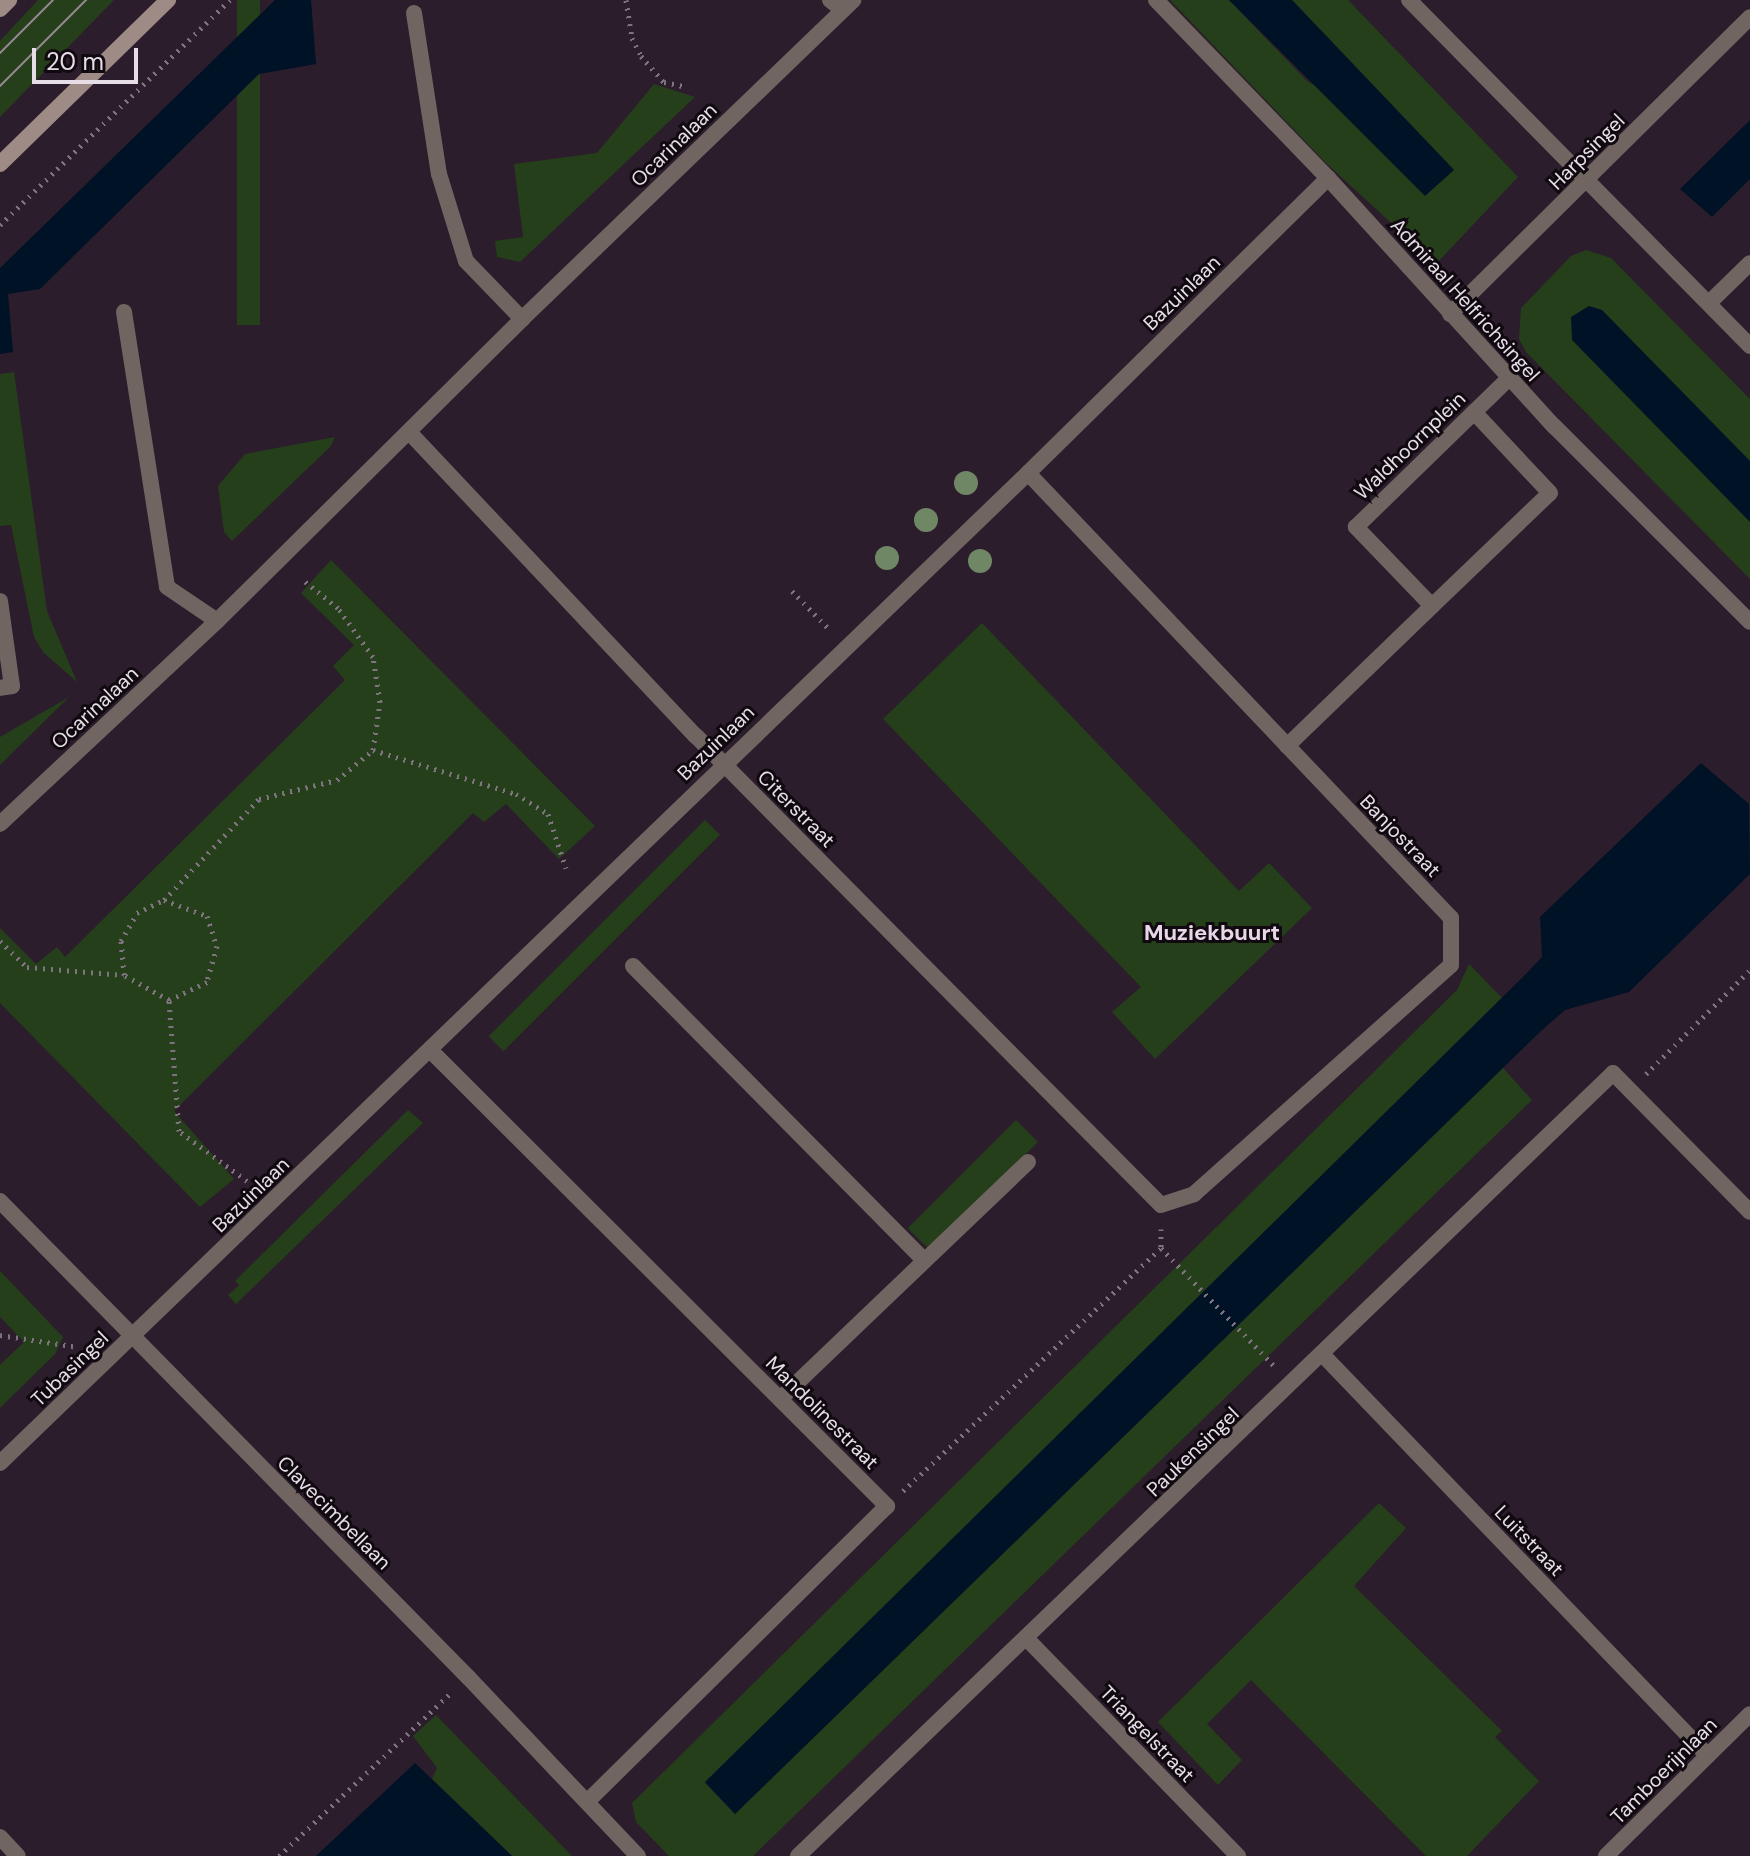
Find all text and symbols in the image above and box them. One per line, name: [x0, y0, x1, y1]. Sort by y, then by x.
scale bar: [36, 32, 142, 82]
text: 20 m: [46, 46, 104, 77]
street label: Ocarinalaan: [626, 98, 722, 192]
street label: Harpsingel: [1544, 109, 1630, 195]
street label: Admiraal Helfrichsingel: [1385, 214, 1545, 386]
street label: Bazuinlaan: [1139, 250, 1225, 336]
street label: Waldhoornplein: [1350, 387, 1470, 505]
street label: Ocarinalaan: [47, 662, 143, 754]
street label: Bazuinlaan: [673, 700, 759, 786]
street label: Citerstraat: [752, 765, 840, 853]
street label: Banjostraat: [1355, 790, 1445, 882]
district label: Muziekbuurt: [1144, 920, 1280, 946]
street label: Bazuinlaan: [208, 1152, 294, 1238]
street label: Tubasingel: [26, 1326, 114, 1412]
street label: Mandolinestraat: [761, 1352, 883, 1474]
street label: Paukensingel: [1142, 1402, 1244, 1502]
street label: Clavecimbellaan: [272, 1451, 396, 1575]
street label: Luitstraat: [1490, 1501, 1568, 1581]
street label: Triangelstraat: [1095, 1681, 1199, 1787]
street label: Tamboerijnlaan: [1606, 1713, 1722, 1829]

